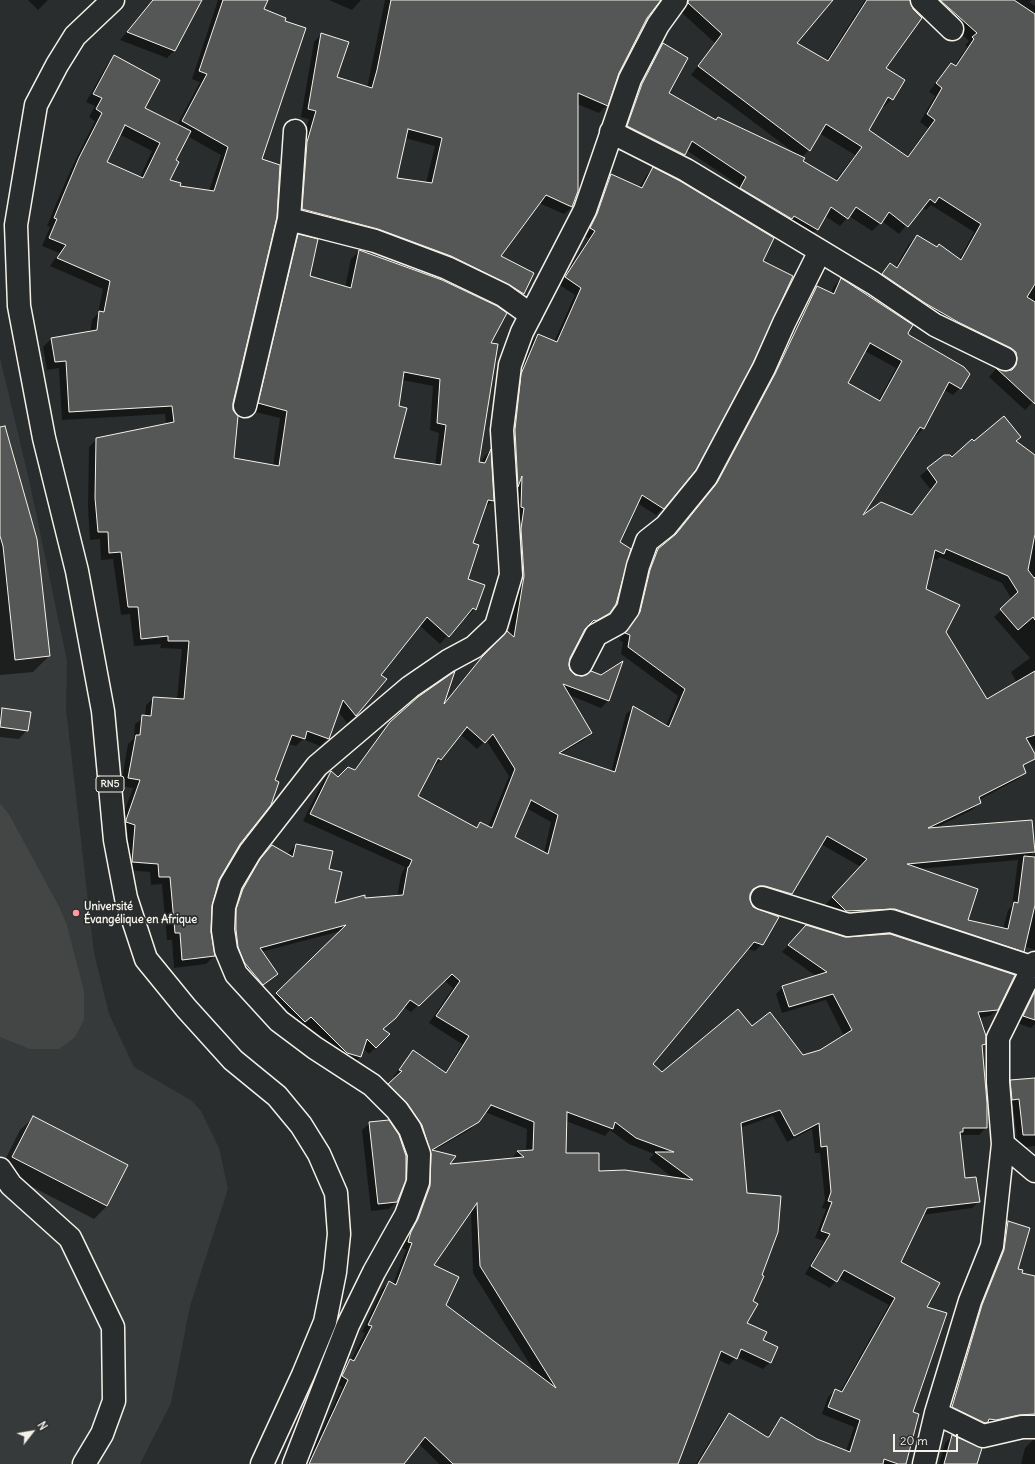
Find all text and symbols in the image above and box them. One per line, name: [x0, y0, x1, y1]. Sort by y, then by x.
road number: RN5: [96, 776, 124, 792]
place label: Université Évangélique en Afrique: [84, 900, 197, 926]
marker: Université Évangélique en Afrique: [71, 908, 81, 918]
north arrow: [12, 1412, 52, 1452]
text: N: [34, 1419, 50, 1433]
scale bar: [895, 1426, 960, 1452]
text: 20 m: [900, 1433, 928, 1448]

